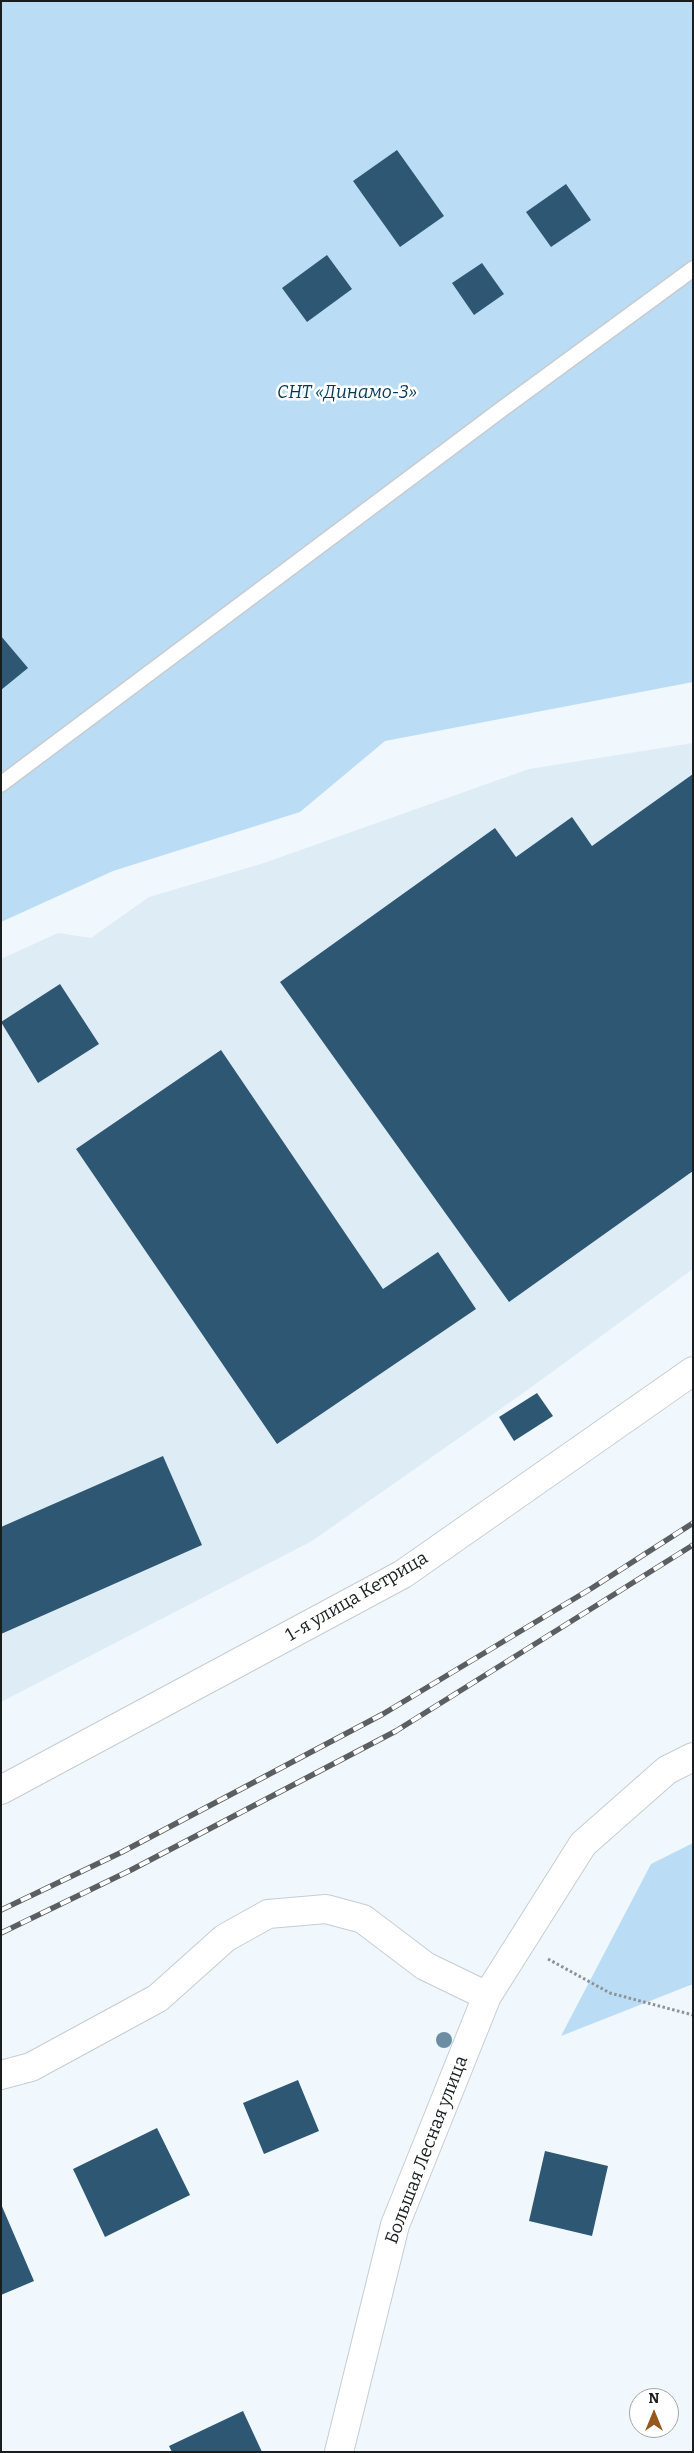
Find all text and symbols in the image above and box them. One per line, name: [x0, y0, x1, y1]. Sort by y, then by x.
park label: СНТ «Динамо-3»: [277, 382, 417, 404]
street label: 1-я улица Кетрица: [282, 1547, 432, 1647]
street label: Большая Лесная улица: [381, 2053, 473, 2247]
north arrow: [629, 2388, 679, 2438]
text: N: [649, 2390, 659, 2407]

